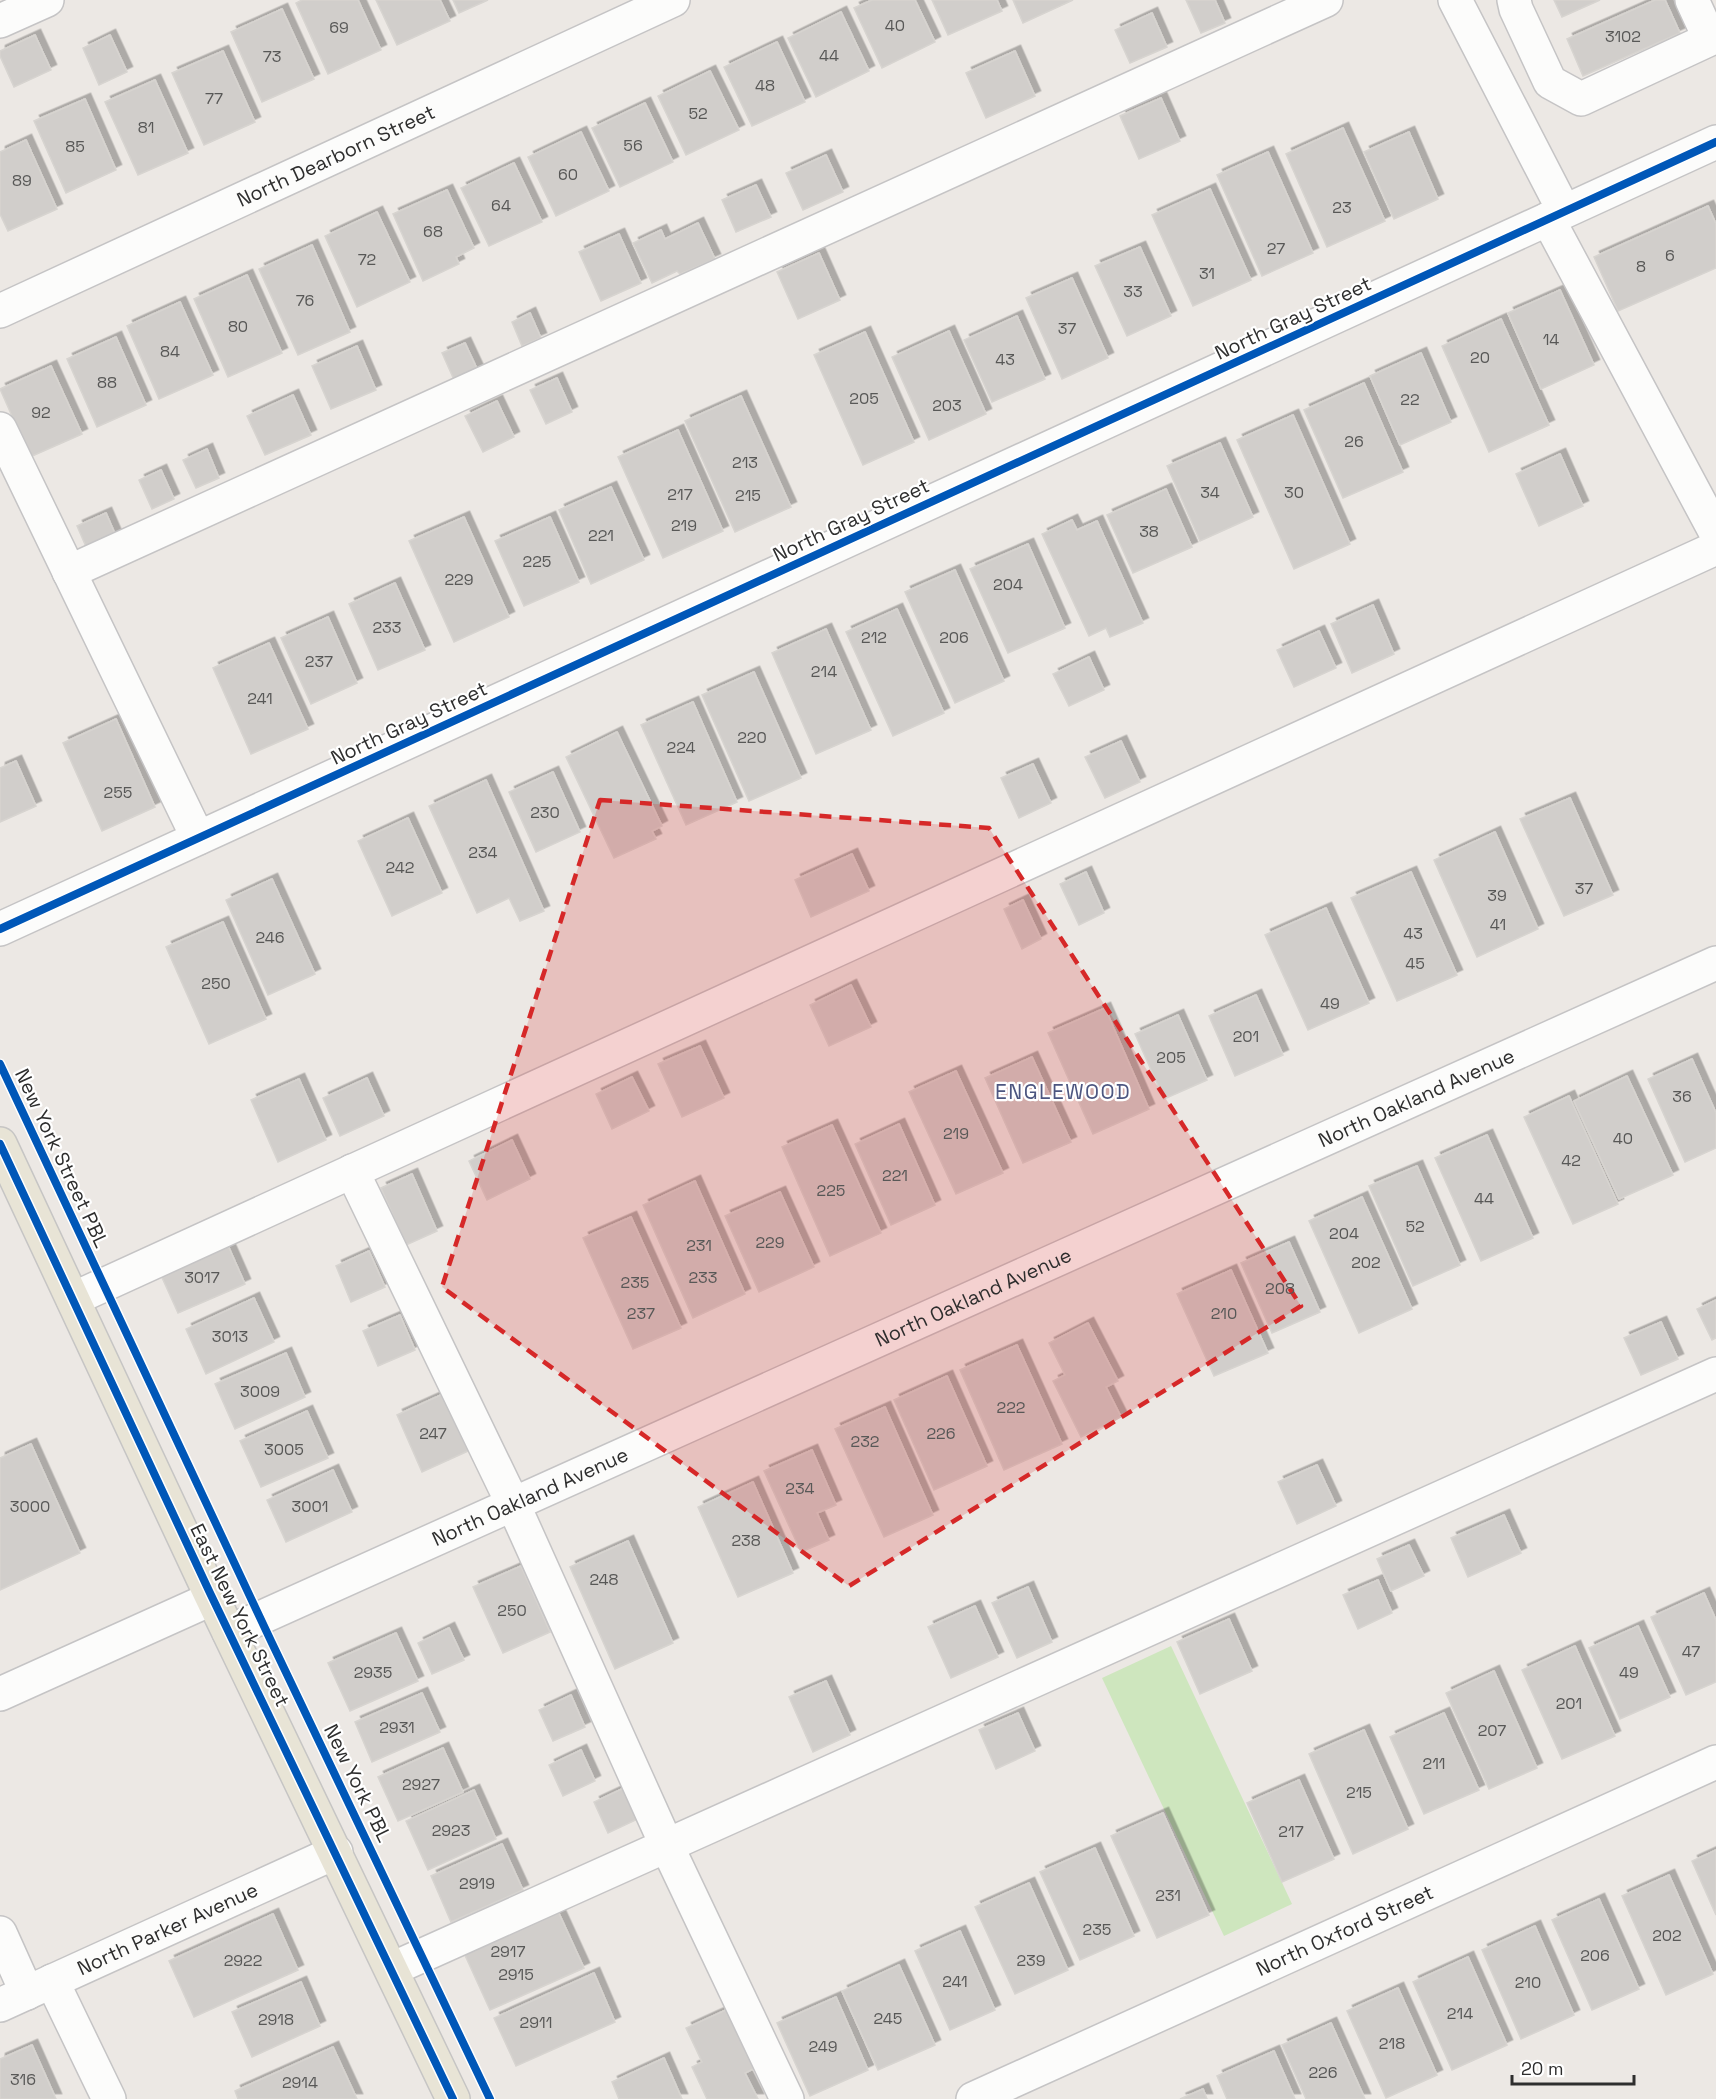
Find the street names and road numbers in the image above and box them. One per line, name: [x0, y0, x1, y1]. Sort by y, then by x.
street label: North Dearborn Street: [233, 99, 439, 213]
street label: North Gray Street: [1210, 270, 1376, 366]
street label: North Gray Street: [768, 472, 934, 568]
street label: North Gray Street: [326, 675, 492, 771]
street label: North Oakland Avenue: [1314, 1042, 1519, 1153]
street label: New York Street PBL: [9, 1064, 115, 1252]
street label: North Oakland Avenue: [871, 1242, 1075, 1353]
street label: North Oakland Avenue: [428, 1441, 632, 1552]
street label: East New York Street: [184, 1519, 296, 1711]
street label: New York PBL: [318, 1720, 398, 1846]
street label: North Parker Avenue: [73, 1876, 262, 1981]
street label: North Oxford Street: [1252, 1879, 1437, 1982]

